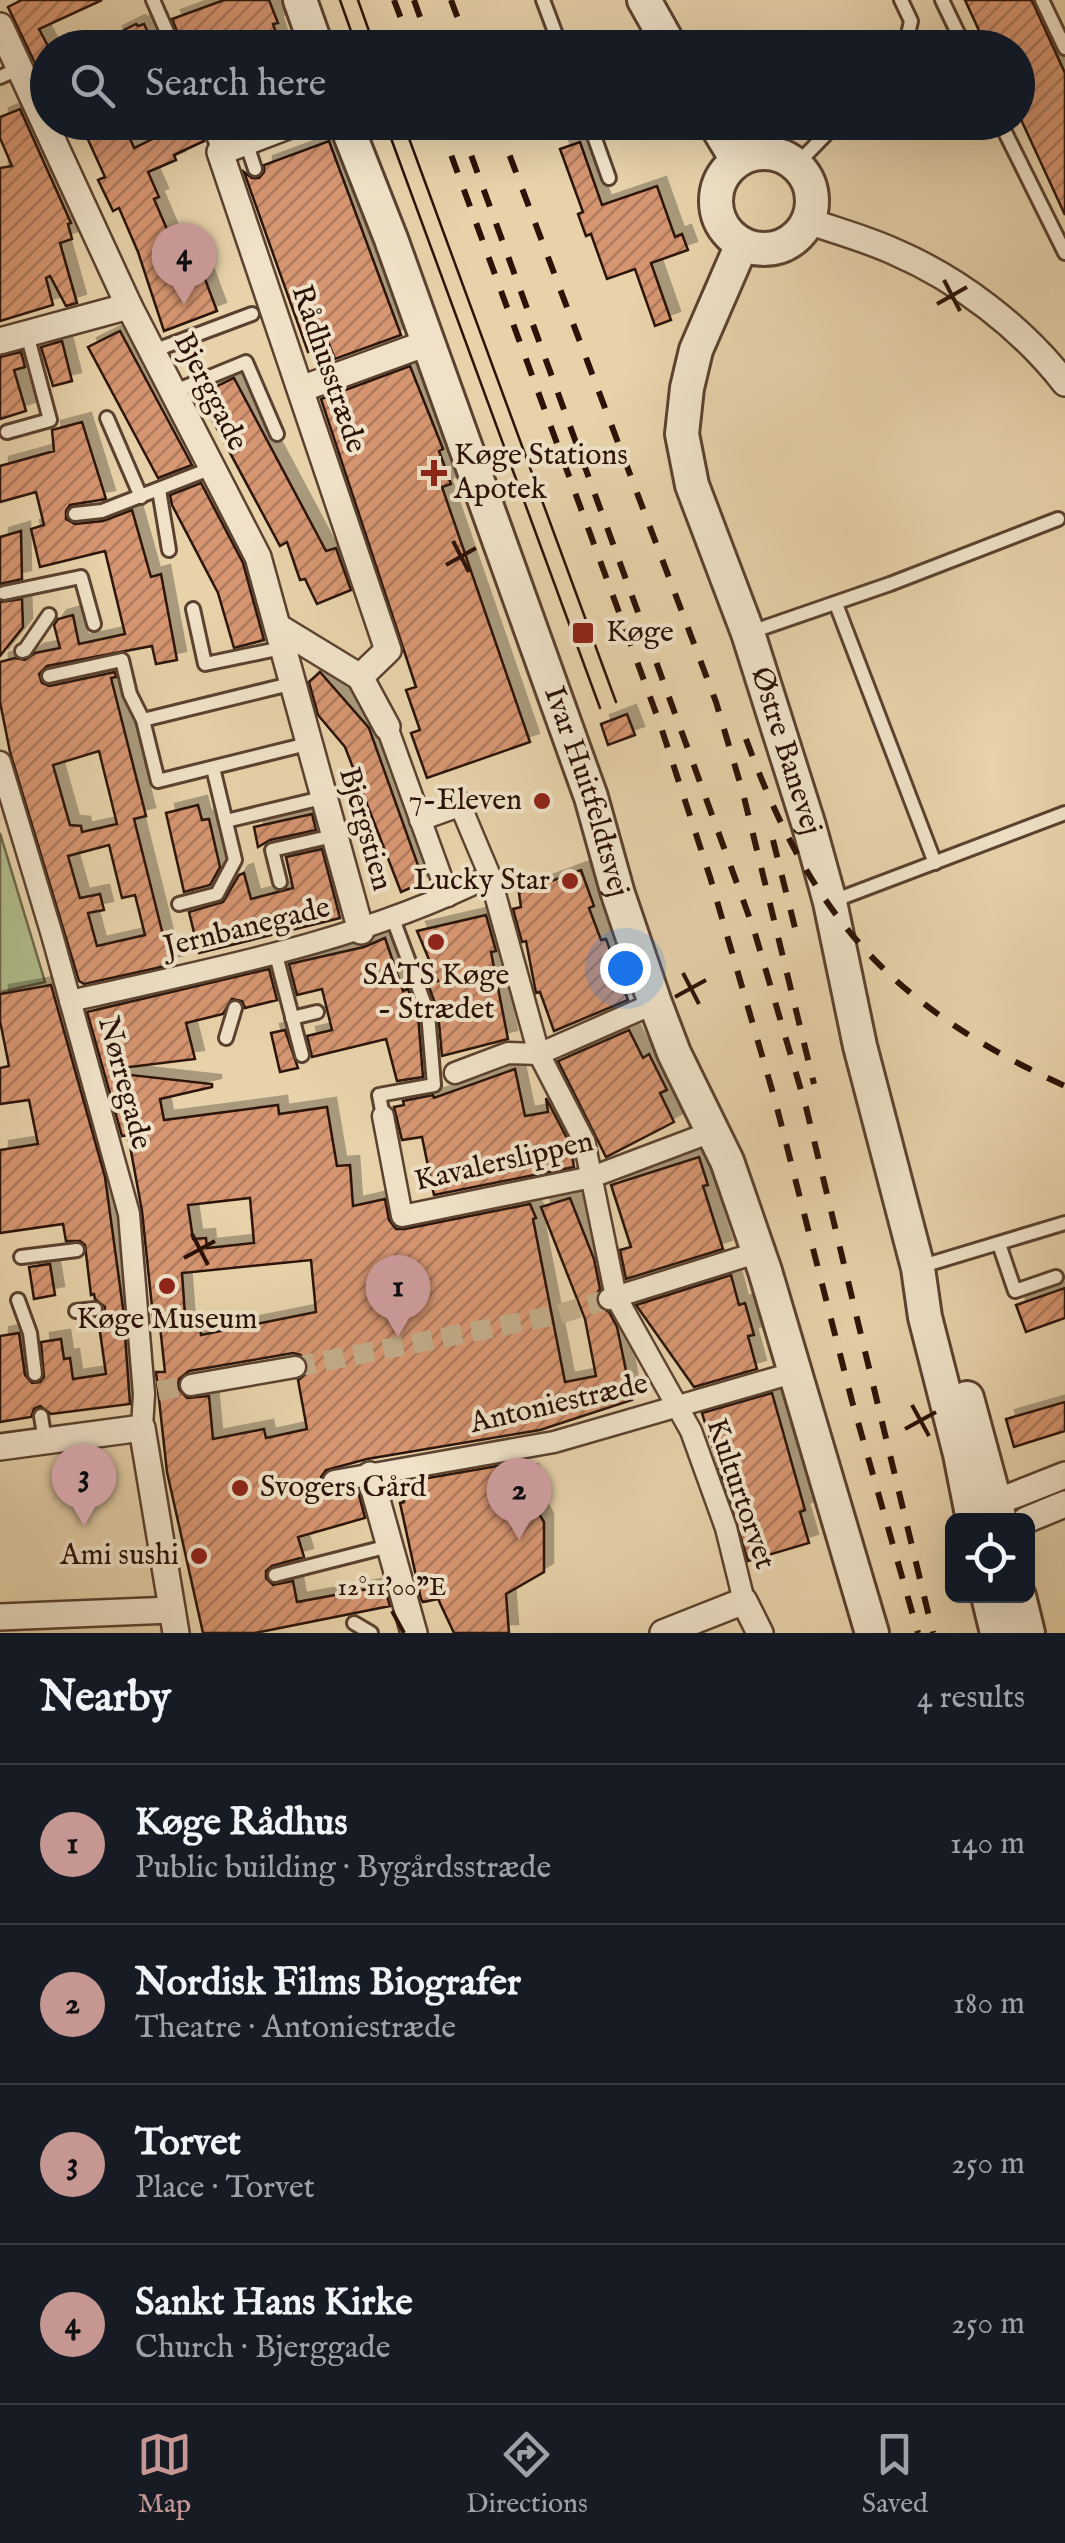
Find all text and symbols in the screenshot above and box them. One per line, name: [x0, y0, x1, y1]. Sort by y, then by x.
search box: [30, 30, 1035, 140]
icon: search: [65, 58, 120, 113]
text: Search here: [145, 61, 326, 109]
pin: 4: [152, 222, 216, 305]
street label: Rådhusstræde: [282, 280, 374, 458]
street label: Bjerggade: [164, 327, 256, 457]
place label: Køge Stations Apotek: [453, 437, 628, 509]
marker: Køge Stations Apotek: [423, 462, 445, 484]
place label: Køge: [606, 614, 674, 652]
marker: Køge: [570, 620, 596, 646]
street label: Østre Banevej: [741, 663, 830, 839]
street label: Ivar Huitfeldtsvej: [534, 682, 637, 901]
street label: Bjergstien: [329, 763, 401, 895]
place label: 7-Eleven: [408, 782, 522, 820]
marker: 7-Eleven: [531, 790, 553, 812]
place label: Lucky Star: [413, 862, 550, 900]
marker: Lucky Star: [559, 870, 581, 892]
street label: Jernbanegade: [157, 889, 334, 968]
marker: SATS Køge - Strædet: [425, 931, 447, 953]
your location: [600, 943, 651, 994]
place label: SATS Køge - Strædet: [363, 957, 509, 1029]
street label: Nørregade: [88, 1012, 160, 1154]
street label: Kavalerslippen: [411, 1123, 597, 1201]
pin: 1: [366, 1254, 430, 1337]
marker: Køge Museum: [156, 1275, 178, 1297]
place label: Køge Museum: [77, 1301, 257, 1339]
street label: Antoniestræde: [465, 1365, 652, 1443]
street label: Kulturtorvet: [697, 1414, 783, 1574]
pin: 3: [52, 1444, 116, 1526]
pin: 2: [486, 1458, 552, 1540]
place label: Svogers Gård: [260, 1469, 427, 1507]
marker: Svogers Gård: [229, 1477, 251, 1499]
map controls: [945, 1513, 1035, 1603]
button: locate: [945, 1513, 1035, 1603]
place label: Ami sushi: [59, 1537, 179, 1575]
marker: Ami sushi: [188, 1545, 210, 1567]
text: 12°11'00"E: [338, 1572, 446, 1604]
text: Nearby: [40, 1672, 171, 1725]
text: 4 results: [917, 1678, 1025, 1719]
text: Køge Rådhus: [135, 1800, 348, 1848]
text: 1: [67, 1824, 78, 1865]
text: 140 m: [950, 1824, 1025, 1865]
text: Public building · Bygårdsstræde: [135, 1848, 551, 1889]
text: Nordisk Films Biografer: [135, 1960, 521, 2008]
text: 2: [65, 1984, 80, 2025]
text: 180 m: [953, 1984, 1025, 2025]
text: Theatre · Antoniestræde: [135, 2008, 456, 2049]
text: Torvet: [135, 2120, 241, 2168]
text: 3: [67, 2144, 78, 2185]
text: 250 m: [951, 2144, 1025, 2185]
text: Place · Torvet: [135, 2168, 315, 2209]
text: Sankt Hans Kirke: [135, 2280, 413, 2328]
text: 4: [65, 2304, 80, 2345]
text: 250 m: [951, 2304, 1025, 2345]
text: Church · Bjerggade: [135, 2328, 390, 2369]
tab: Map: [137, 2427, 192, 2522]
tab: Directions: [466, 2427, 588, 2522]
tab: Saved: [862, 2427, 928, 2522]

